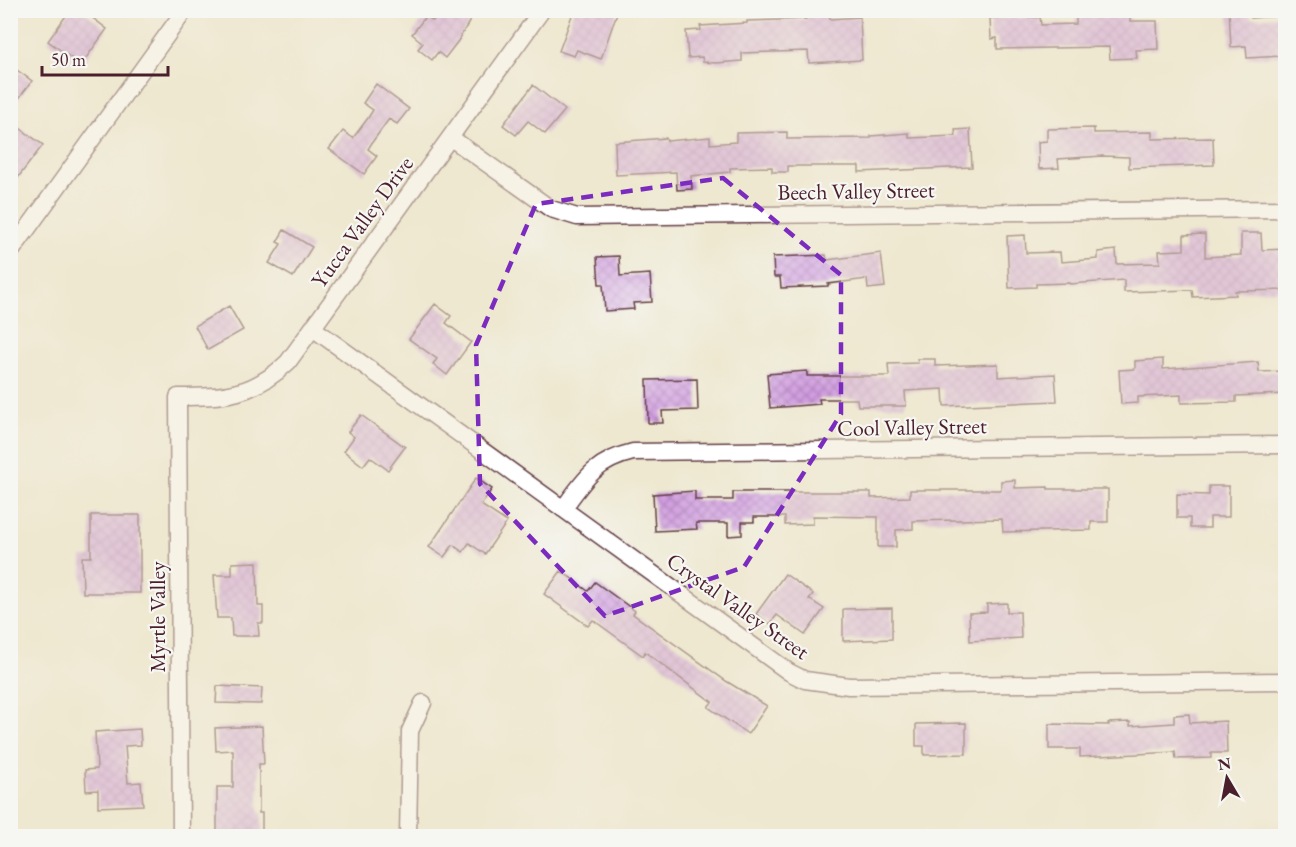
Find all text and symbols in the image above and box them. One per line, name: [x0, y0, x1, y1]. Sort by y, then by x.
scale bar: [42, 39, 168, 77]
text: 50 m: [51, 48, 86, 71]
street label: Yucca Valley Drive: [304, 150, 420, 294]
street label: Beech Valley Street: [777, 175, 935, 207]
street label: Cool Valley Street: [837, 411, 987, 443]
street label: Crystal Valley Street: [661, 546, 815, 666]
street label: Myrtle Valley: [143, 561, 172, 673]
north arrow: [1197, 748, 1257, 808]
text: N: [1216, 752, 1233, 775]

